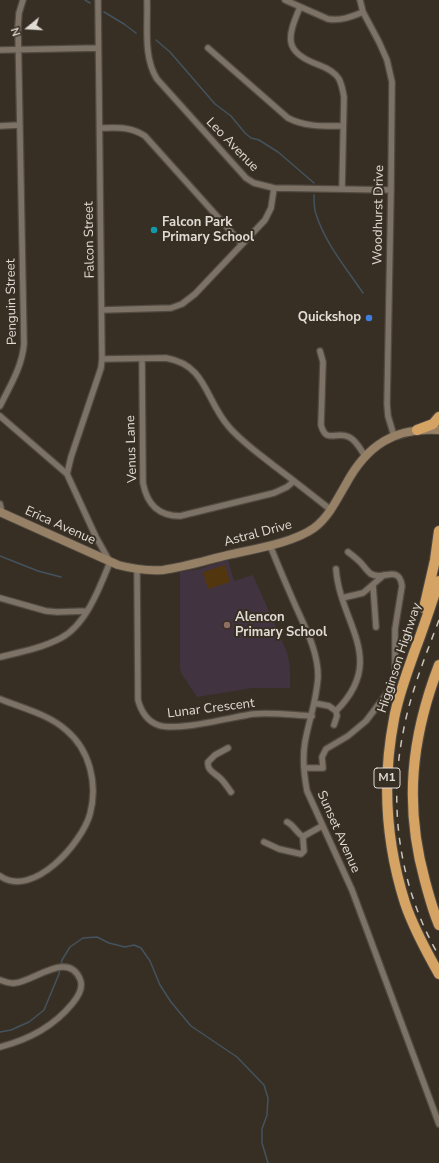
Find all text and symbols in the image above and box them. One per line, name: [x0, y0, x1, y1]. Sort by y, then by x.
north arrow: [8, 8, 48, 48]
text: N: [8, 26, 25, 38]
street label: Leo Avenue: [203, 115, 261, 175]
street label: Woodhurst Drive: [370, 165, 388, 265]
street label: Falcon Street: [82, 201, 98, 279]
place label: Falcon Park Primary School: [162, 215, 254, 246]
marker: Falcon Park Primary School: [149, 225, 159, 235]
street label: Penguin Street: [3, 259, 21, 345]
place label: Quickshop: [298, 310, 361, 326]
marker: Quickshop: [364, 313, 374, 323]
street label: Venus Lane: [123, 415, 141, 483]
street label: Erica Avenue: [22, 503, 98, 549]
street label: Astral Drive: [222, 517, 294, 551]
street label: Higginson Highway: [375, 601, 425, 715]
place label: Alencon Primary School: [235, 610, 327, 641]
marker: Alencon Primary School: [222, 620, 232, 630]
street label: Lunar Crescent: [167, 696, 255, 722]
road number: M1: [374, 768, 400, 788]
street label: Sunset Avenue: [313, 789, 363, 875]

